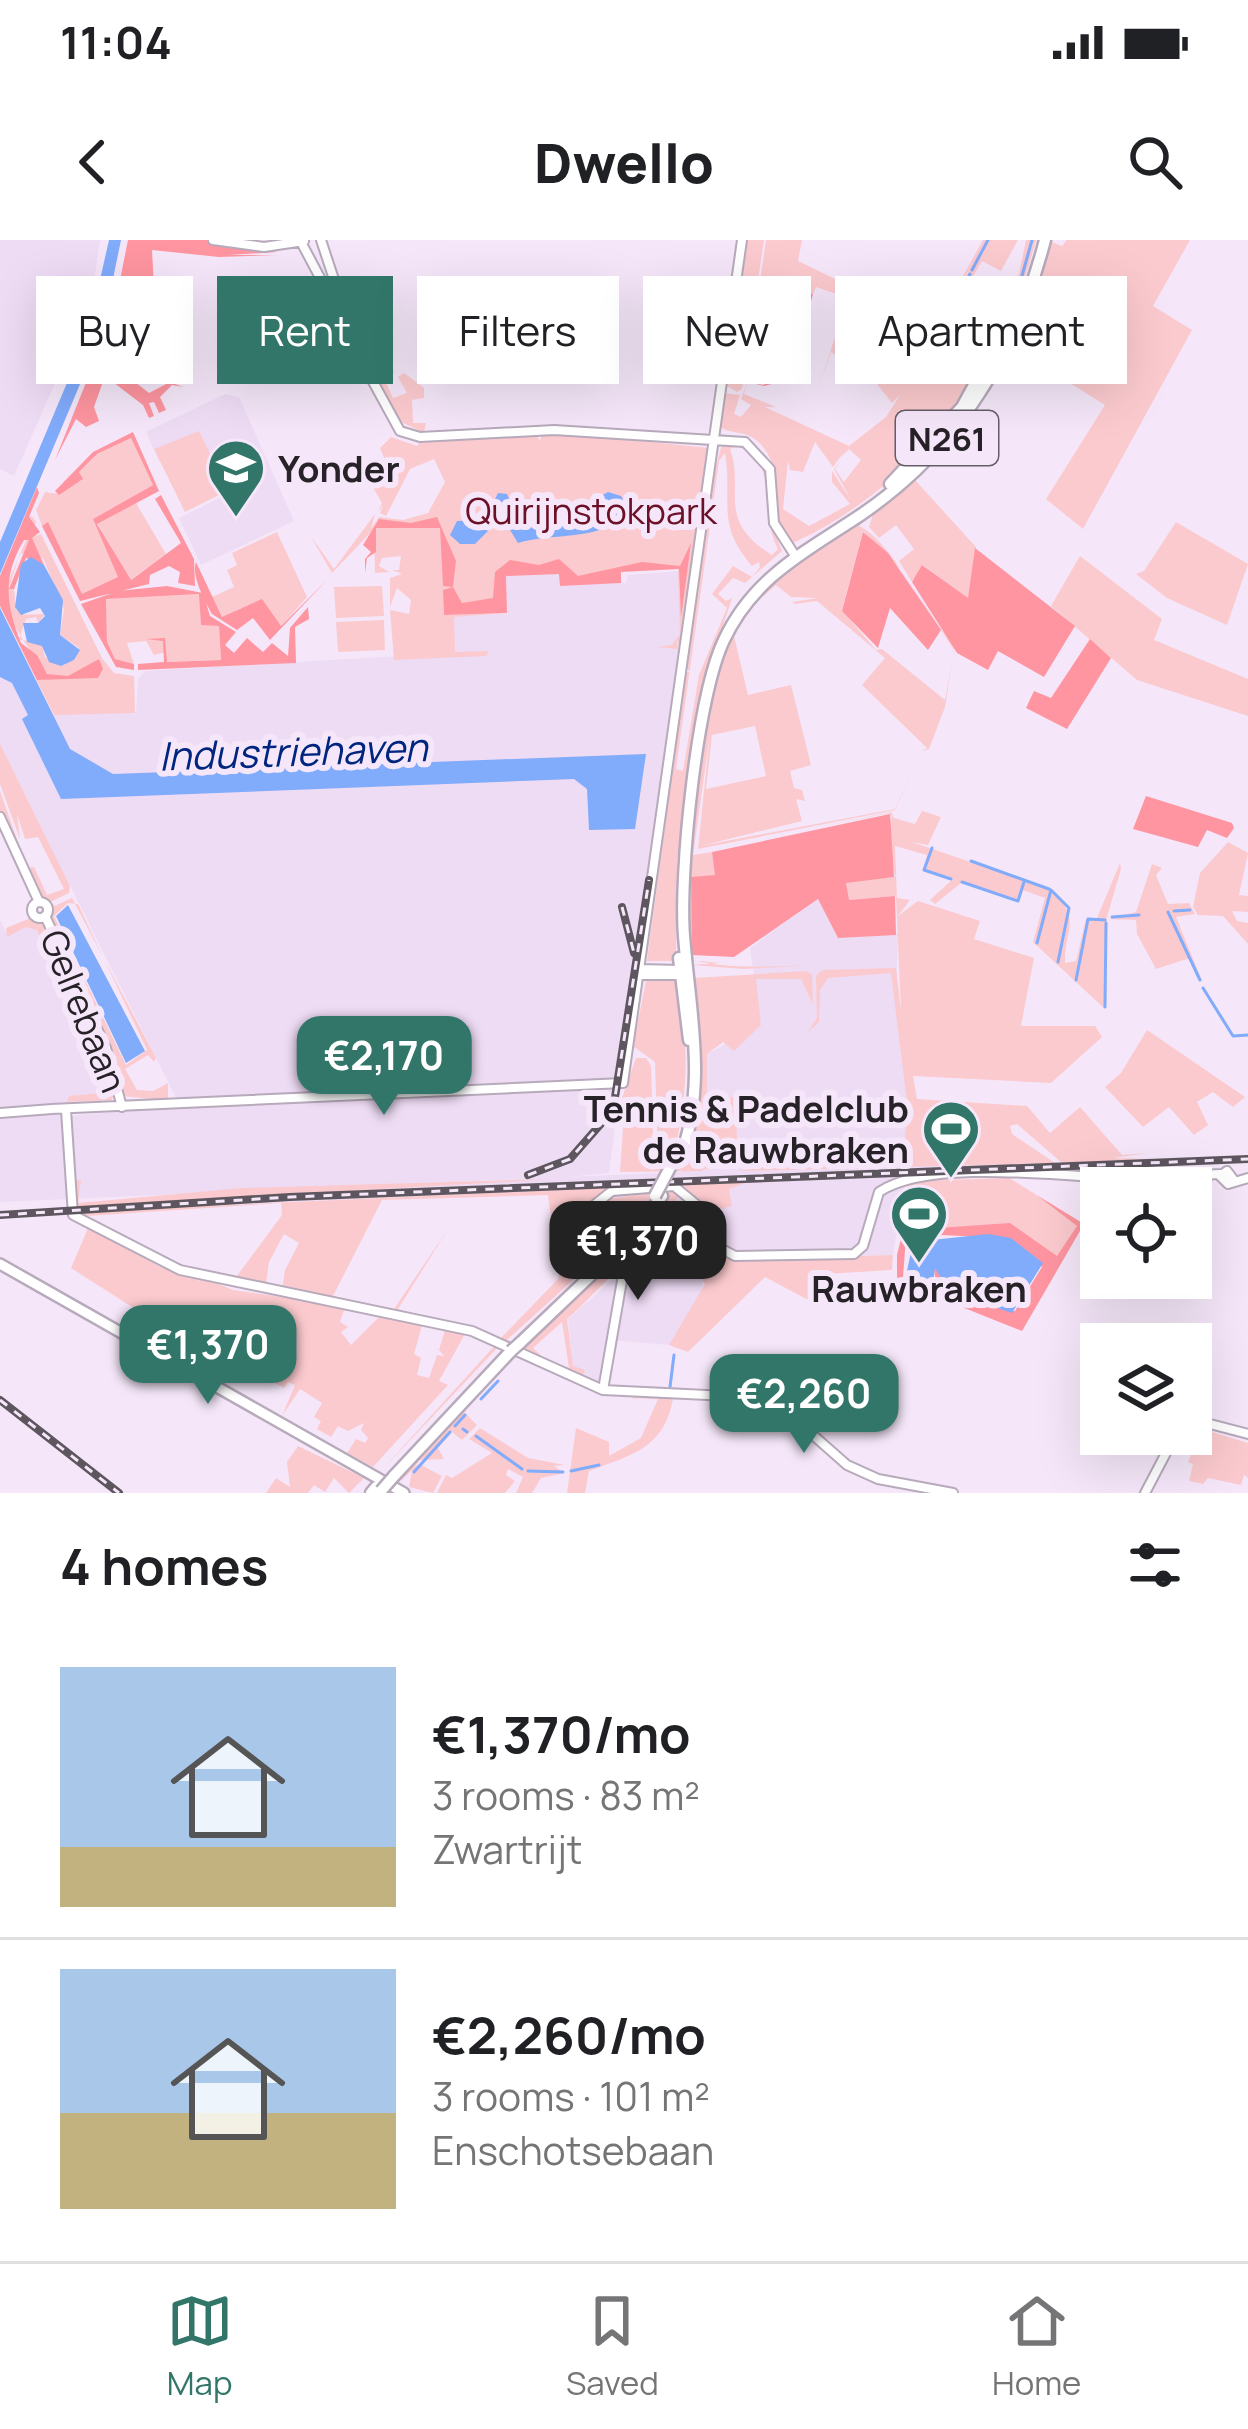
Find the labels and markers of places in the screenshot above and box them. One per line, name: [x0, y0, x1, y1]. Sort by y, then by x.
school or university icon: Yonder: [205, 437, 267, 519]
place label: Yonder: [278, 444, 400, 493]
pin: €2,170: [286, 1016, 482, 1118]
place label: Tennis & Padelclub de Rauwbraken: [584, 1084, 909, 1174]
sports icon: Tennis & Padelclub de Rauwbraken: [920, 1098, 982, 1180]
sports icon: Rauwbraken: [888, 1183, 950, 1265]
pin: €1,370: [540, 1201, 736, 1303]
place label: Rauwbraken: [811, 1264, 1027, 1313]
pin: €1,370: [110, 1305, 306, 1407]
pin: €2,260: [706, 1354, 902, 1456]

